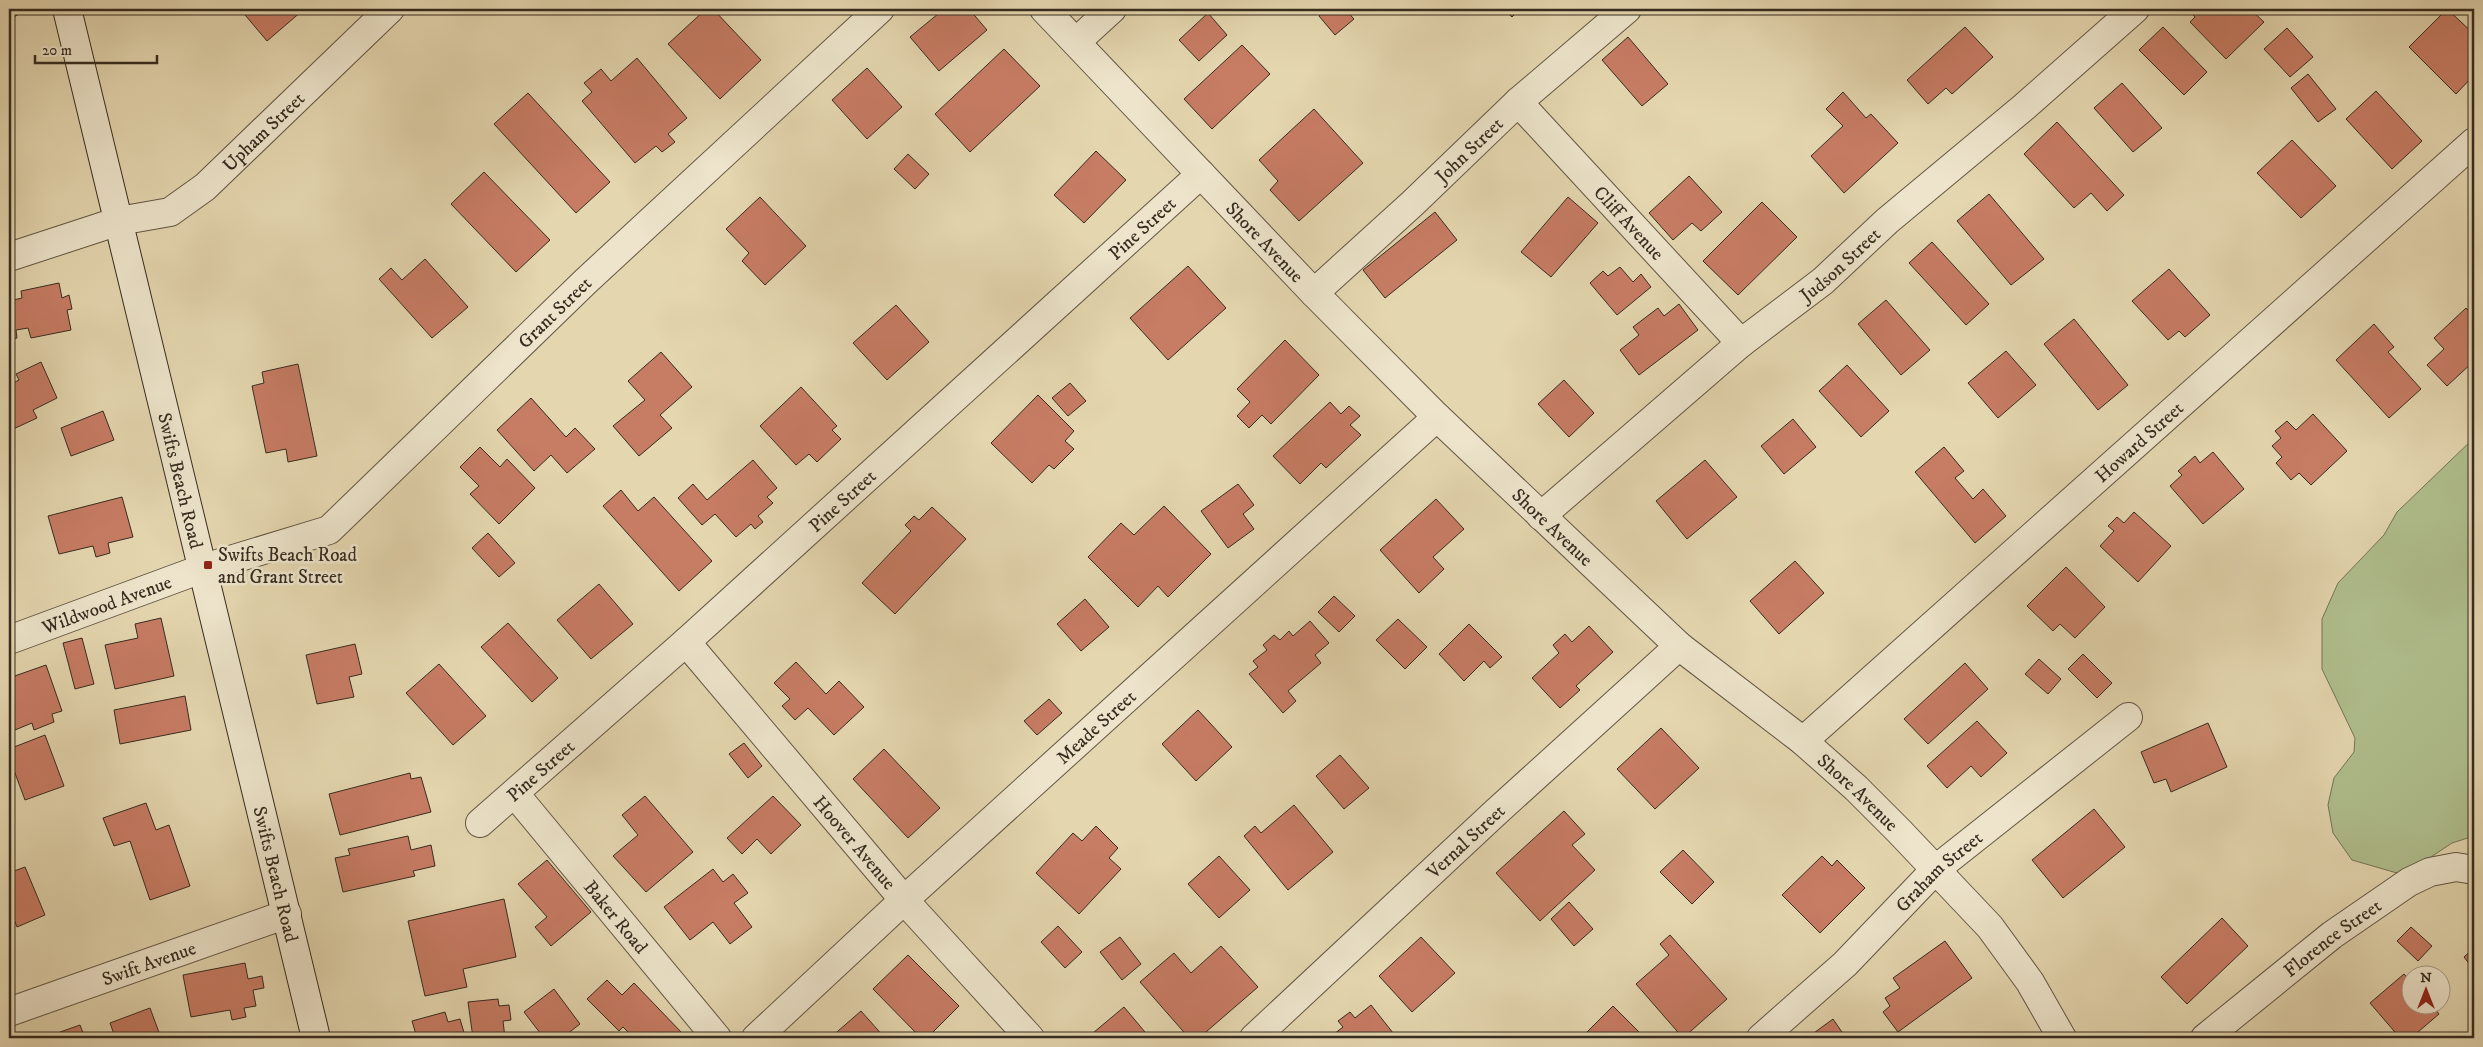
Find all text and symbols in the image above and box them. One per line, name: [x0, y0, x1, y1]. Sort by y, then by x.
scale bar: [35, 32, 158, 64]
text: 20 m: [42, 41, 72, 60]
street label: Upham Street: [218, 88, 310, 177]
street label: John Street: [1430, 113, 1508, 190]
street label: Cliff Avenue: [1588, 182, 1668, 265]
street label: Pine Street: [1104, 193, 1181, 265]
street label: Shore Avenue: [1220, 197, 1308, 288]
street label: Judson Street: [1794, 223, 1886, 309]
street label: Grant Street: [514, 272, 597, 354]
street label: Howard Street: [2091, 397, 2189, 488]
street label: Swifts Beach Road: [152, 410, 207, 552]
street label: Pine Street: [805, 465, 881, 538]
street label: Shore Avenue: [1507, 484, 1597, 572]
place label: Swifts Beach Road and Grant Street: [218, 544, 357, 589]
marker: Swifts Beach Road and Grant Street: [202, 559, 214, 571]
street label: Wildwood Avenue: [38, 571, 175, 640]
street label: Meade Street: [1052, 686, 1141, 769]
street label: Pine Street: [502, 735, 580, 807]
street label: Shore Avenue: [1812, 749, 1903, 837]
street label: Hoover Avenue: [808, 791, 900, 895]
street label: Vernal Street: [1422, 800, 1510, 885]
street label: Swifts Beach Road: [247, 804, 303, 945]
street label: Graham Street: [1891, 827, 1988, 917]
street label: Baker Road: [578, 876, 652, 959]
street label: Florence Street: [2279, 895, 2386, 983]
street label: Swift Avenue: [99, 937, 199, 991]
north arrow: [2400, 964, 2450, 1014]
text: N: [2420, 969, 2432, 987]

